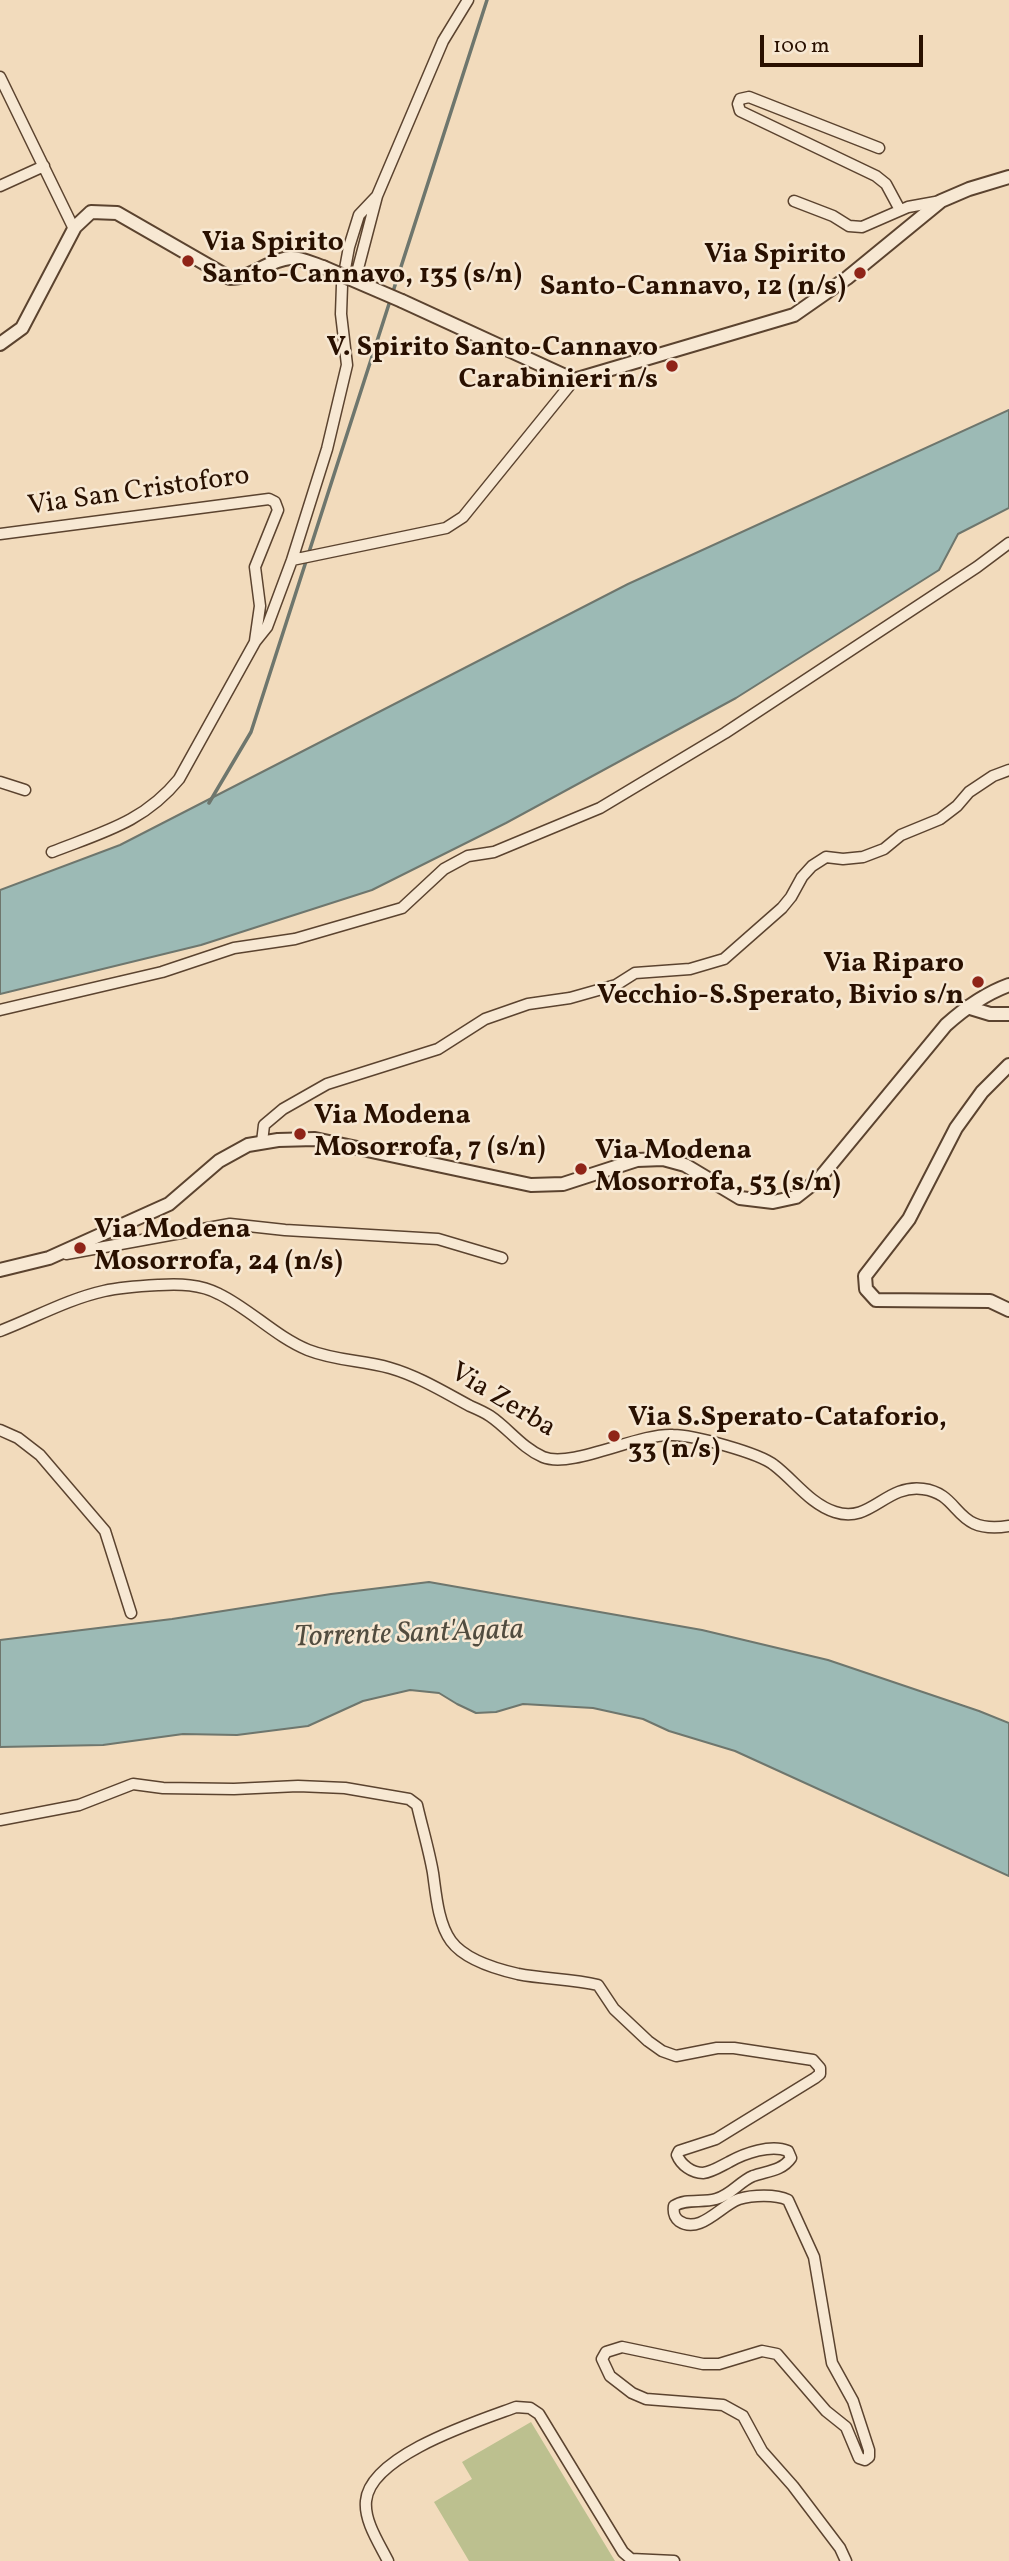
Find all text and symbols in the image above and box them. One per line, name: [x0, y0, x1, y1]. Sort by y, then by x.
scale bar: [764, 21, 927, 65]
text: 100 m: [773, 32, 830, 61]
place label: Via Spirito Santo-Cannavo, 135 (s/n): [202, 228, 522, 294]
place label: Via Spirito Santo-Cannavo, 12 (n/s): [540, 240, 846, 306]
marker: Via Spirito Santo-Cannavo, 135 (s/n): [180, 253, 196, 269]
marker: Via Spirito Santo-Cannavo, 12 (n/s): [852, 265, 868, 281]
place label: V. Spirito Santo-Cannavo Carabinieri n/s: [326, 333, 658, 399]
marker: V. Spirito Santo-Cannavo Carabinieri n/s: [664, 358, 680, 374]
street label: Via San Cristoforo: [26, 461, 252, 525]
place label: Via Riparo Vecchio-S.Sperato, Bivio s/n: [597, 949, 964, 1015]
marker: Via Riparo Vecchio-S.Sperato, Bivio s/n: [970, 974, 986, 990]
place label: Via Modena Mosorrofa, 7 (s/n): [314, 1101, 546, 1167]
marker: Via Modena Mosorrofa, 7 (s/n): [292, 1126, 308, 1142]
place label: Via Modena Mosorrofa, 53 (s/n): [595, 1136, 841, 1202]
marker: Via Modena Mosorrofa, 53 (s/n): [573, 1161, 589, 1177]
place label: Via Modena Mosorrofa, 24 (n/s): [94, 1215, 343, 1281]
marker: Via Modena Mosorrofa, 24 (n/s): [72, 1240, 88, 1256]
street label: Via Zerba: [443, 1357, 561, 1447]
place label: Via S.Sperato-Cataforio, 33 (n/s): [628, 1403, 947, 1469]
marker: Via S.Sperato-Cataforio, 33 (n/s): [606, 1428, 622, 1444]
water label: Torrente Sant'Agata: [293, 1614, 525, 1658]

